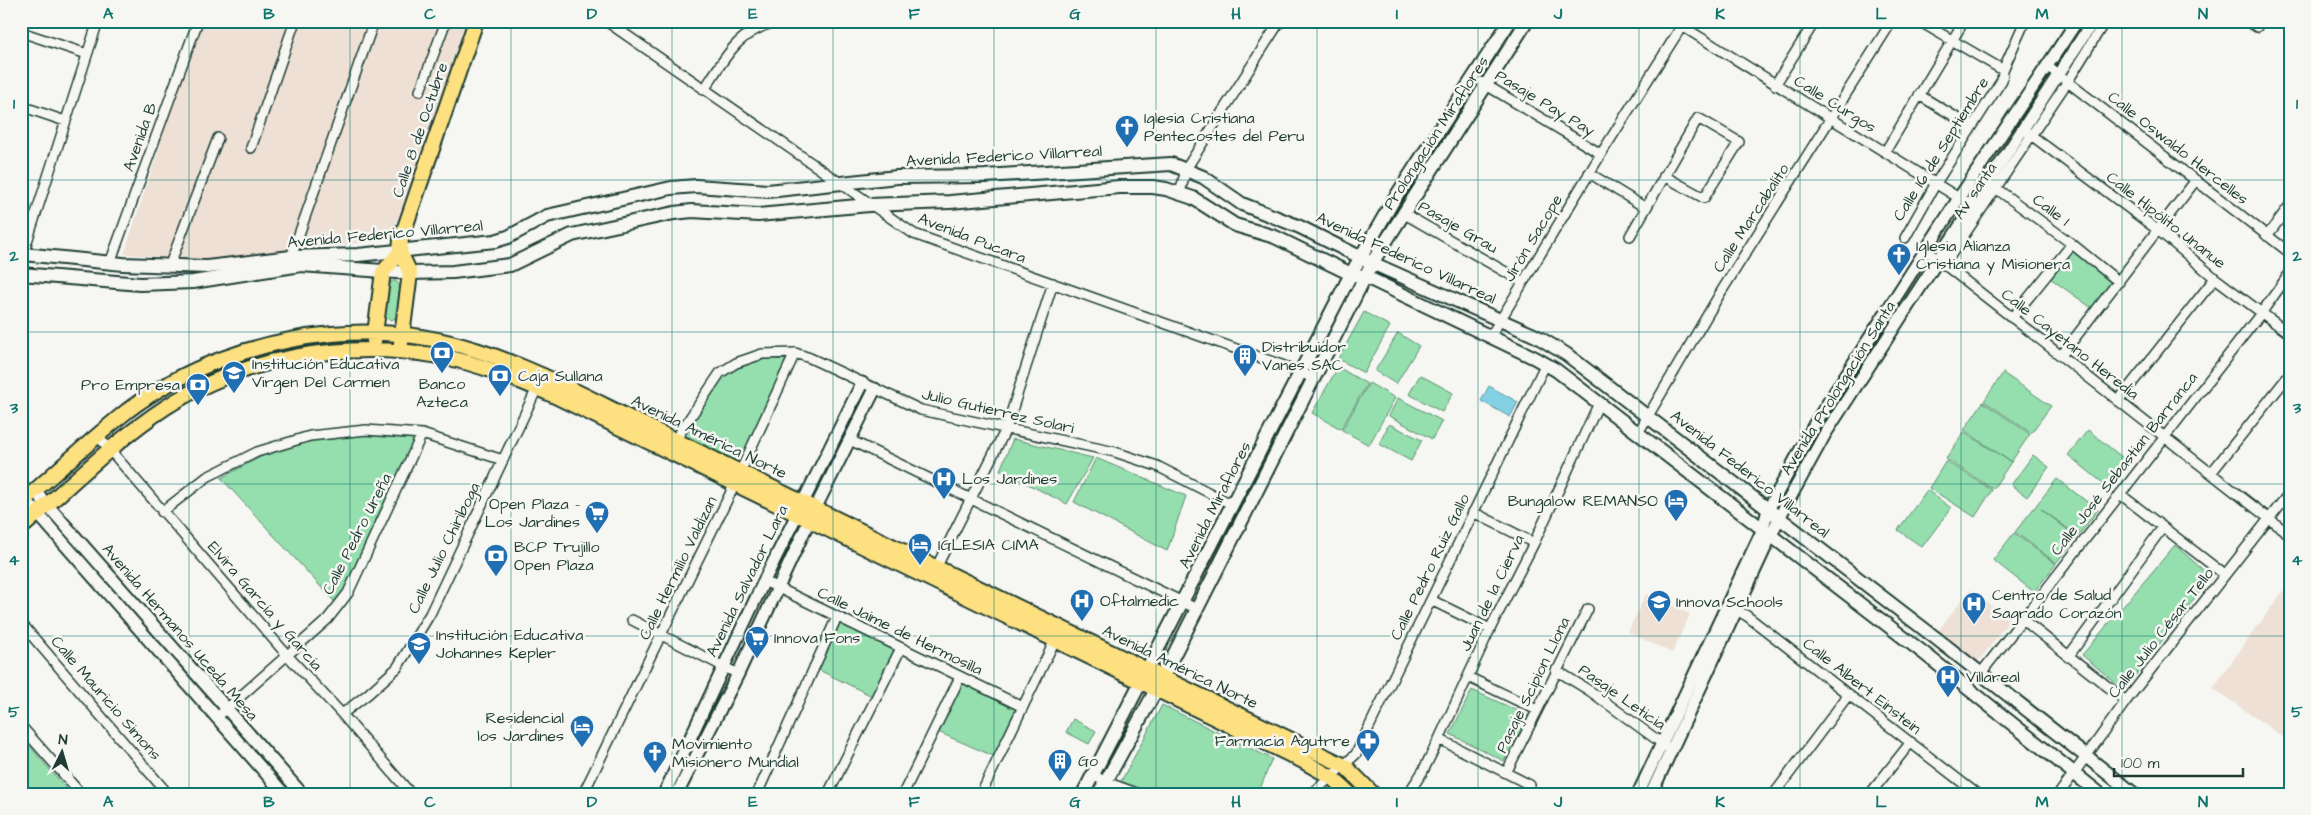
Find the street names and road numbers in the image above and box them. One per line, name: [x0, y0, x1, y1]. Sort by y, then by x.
street label: Prolongación Miraflores: [1378, 52, 1495, 215]
street label: Calle 8 de Octubre: [387, 59, 454, 200]
street label: Pasaje Pay Pay: [1490, 64, 1599, 143]
street label: Calle Curgos: [1789, 70, 1880, 139]
street label: Calle 16 de Septiembre: [1888, 73, 1994, 225]
street label: Calle Oswaldo Hercelles: [2103, 86, 2253, 210]
street label: Avenida B: [117, 99, 163, 174]
street label: Avenida Federico Villarreal: [905, 140, 1103, 172]
street label: Av santa: [1948, 158, 2002, 224]
street label: Calle Marcabalito: [1708, 159, 1794, 277]
street label: Calle Hipólito Unanue: [2102, 166, 2231, 274]
street label: Calle 1: [2028, 189, 2074, 231]
street label: Jirón Sacope: [1498, 190, 1568, 286]
street label: Pasaje Grau: [1414, 195, 1502, 259]
street label: Avenida Pucara: [915, 207, 1029, 269]
street label: Avenida Federico Villarreal: [1312, 207, 1500, 309]
street label: Avenida Federico Villarreal: [286, 214, 484, 254]
street label: Calle Cayetano Heredia: [1996, 283, 2143, 406]
street label: Avenida Prolongación Santa: [1775, 297, 1902, 480]
street label: Calle José Sebastian Barranca: [2045, 368, 2203, 560]
street label: Julio Gutierrez Solari: [920, 383, 1077, 439]
street label: Avenida América Norte: [627, 390, 791, 484]
street label: Avenida Federico Villarreal: [1666, 405, 1834, 543]
street label: Avenida Miraflores: [1174, 438, 1256, 572]
street label: Calle Pedro Ureña: [317, 470, 397, 598]
street label: Calle Julio Chiriboga: [403, 479, 486, 618]
street label: Calle Pedro Ruiz Gallo: [1385, 490, 1475, 644]
street label: Calle Hermilio Valdizan: [634, 492, 722, 644]
street label: Avenida Salvador Lara: [701, 501, 793, 661]
street label: Juan de la Cierva: [1454, 531, 1530, 655]
street label: Elvira García y García: [202, 536, 327, 676]
street label: Avenida Hermanos Uceda Mesa: [97, 539, 263, 725]
street label: Calle Julio César Tello: [2103, 563, 2219, 703]
street label: Calle Jaime de Hermosilla: [814, 581, 986, 681]
street label: Pasaje Scipion Llona: [1491, 613, 1575, 757]
street label: Avenida América Norte: [1098, 620, 1262, 714]
street label: Calle Mauricio Simons: [46, 631, 166, 765]
street label: Calle Albert Einstein: [1798, 633, 1926, 739]
street label: Pasaje Leticia: [1574, 659, 1670, 735]

